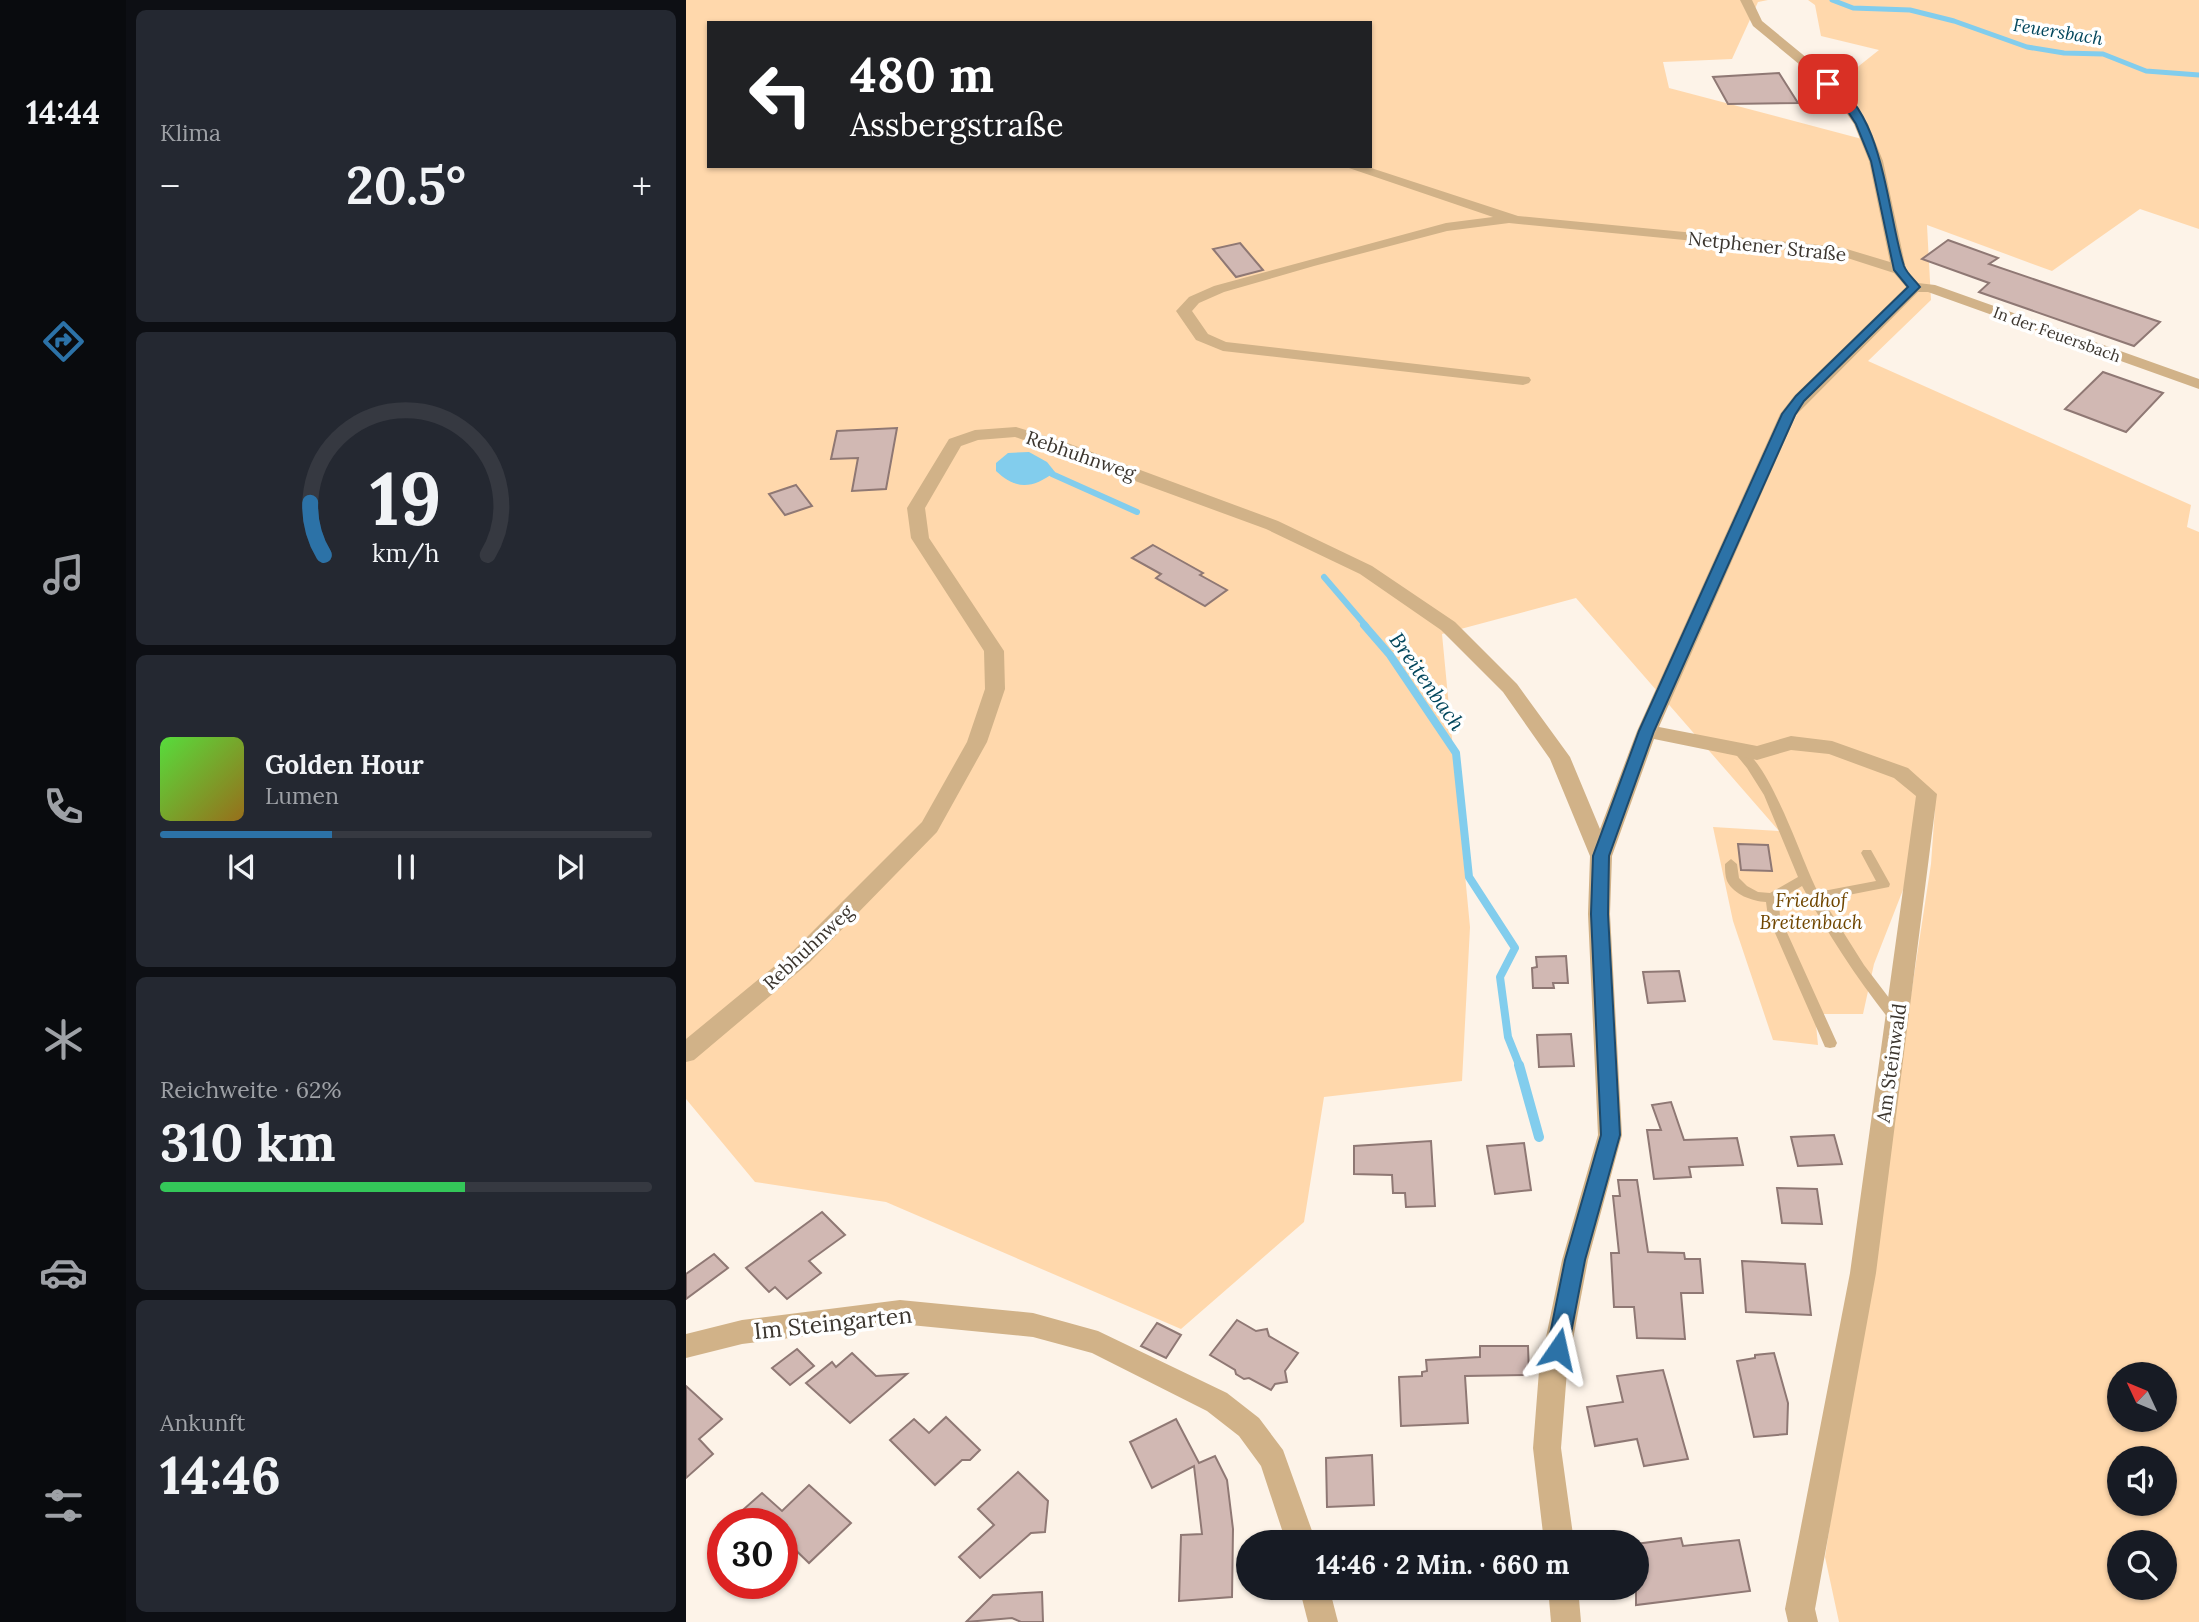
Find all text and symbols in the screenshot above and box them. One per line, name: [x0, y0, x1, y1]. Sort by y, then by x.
water label: Feuersbach: [2011, 13, 2105, 50]
text: 480 m: [850, 43, 994, 105]
icon: left: [735, 49, 826, 140]
pin: [1798, 54, 1858, 114]
icon: arrive: [1809, 65, 1847, 103]
text: 14:44: [26, 92, 100, 133]
text: Assbergstraße: [850, 104, 1064, 145]
text: Klima: [160, 118, 221, 147]
text: 20.5°: [346, 152, 466, 218]
text: −: [160, 162, 180, 210]
text: +: [632, 162, 652, 210]
street label: Netphener Straße: [1687, 226, 1847, 266]
street label: In der Feuersbach: [1991, 302, 2124, 366]
icon: directions: [39, 317, 88, 366]
street label: Rebhuhnweg: [1023, 425, 1139, 485]
text: 19: [370, 452, 442, 545]
text: km/h: [372, 536, 440, 568]
icon: music: [39, 550, 88, 599]
water label: Breitenbach: [1384, 627, 1471, 736]
text: Golden Hour: [265, 748, 424, 781]
text: Lumen: [265, 781, 339, 810]
icon: phone: [39, 782, 88, 831]
icon: previous: [223, 848, 261, 886]
icon: pause: [387, 848, 425, 886]
icon: next: [551, 848, 589, 886]
park label: Friedhof Breitenbach: [1759, 888, 1863, 934]
street label: Rebhuhnweg: [758, 899, 858, 995]
street label: Am Steinwald: [1871, 1002, 1911, 1125]
icon: climate: [39, 1015, 88, 1064]
text: Reichweite · 62%: [160, 1075, 341, 1104]
text: 310 km: [160, 1109, 336, 1175]
icon: car: [39, 1248, 88, 1297]
street label: Im Steingarten: [752, 1300, 914, 1345]
position arrow: [1521, 1312, 1595, 1386]
north arrow: [2107, 1362, 2177, 1432]
map controls: [2107, 1362, 2177, 1600]
text: Ankunft: [160, 1408, 245, 1437]
text: 14:46: [160, 1442, 281, 1508]
button: sound: [2107, 1446, 2177, 1516]
icon: filters: [39, 1481, 88, 1530]
speed limit sign: 30: [707, 1508, 798, 1599]
button: search: [2107, 1530, 2177, 1600]
text: 14:46 · 2 Min. · 660 m: [1316, 1548, 1569, 1581]

